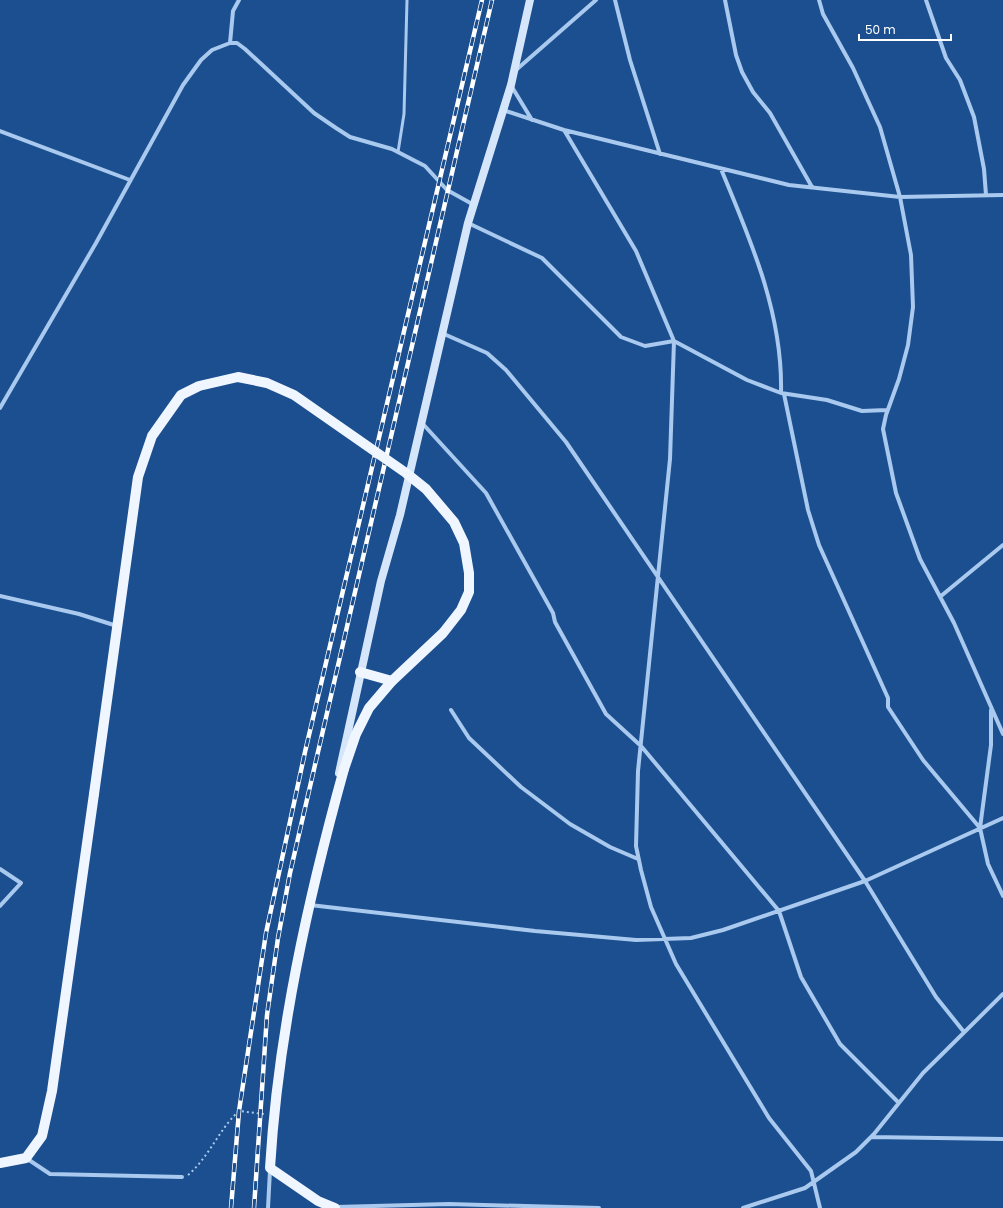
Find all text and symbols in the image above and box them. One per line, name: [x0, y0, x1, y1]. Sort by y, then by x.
scale bar: [859, 16, 951, 42]
text: 50 m: [865, 21, 896, 38]

